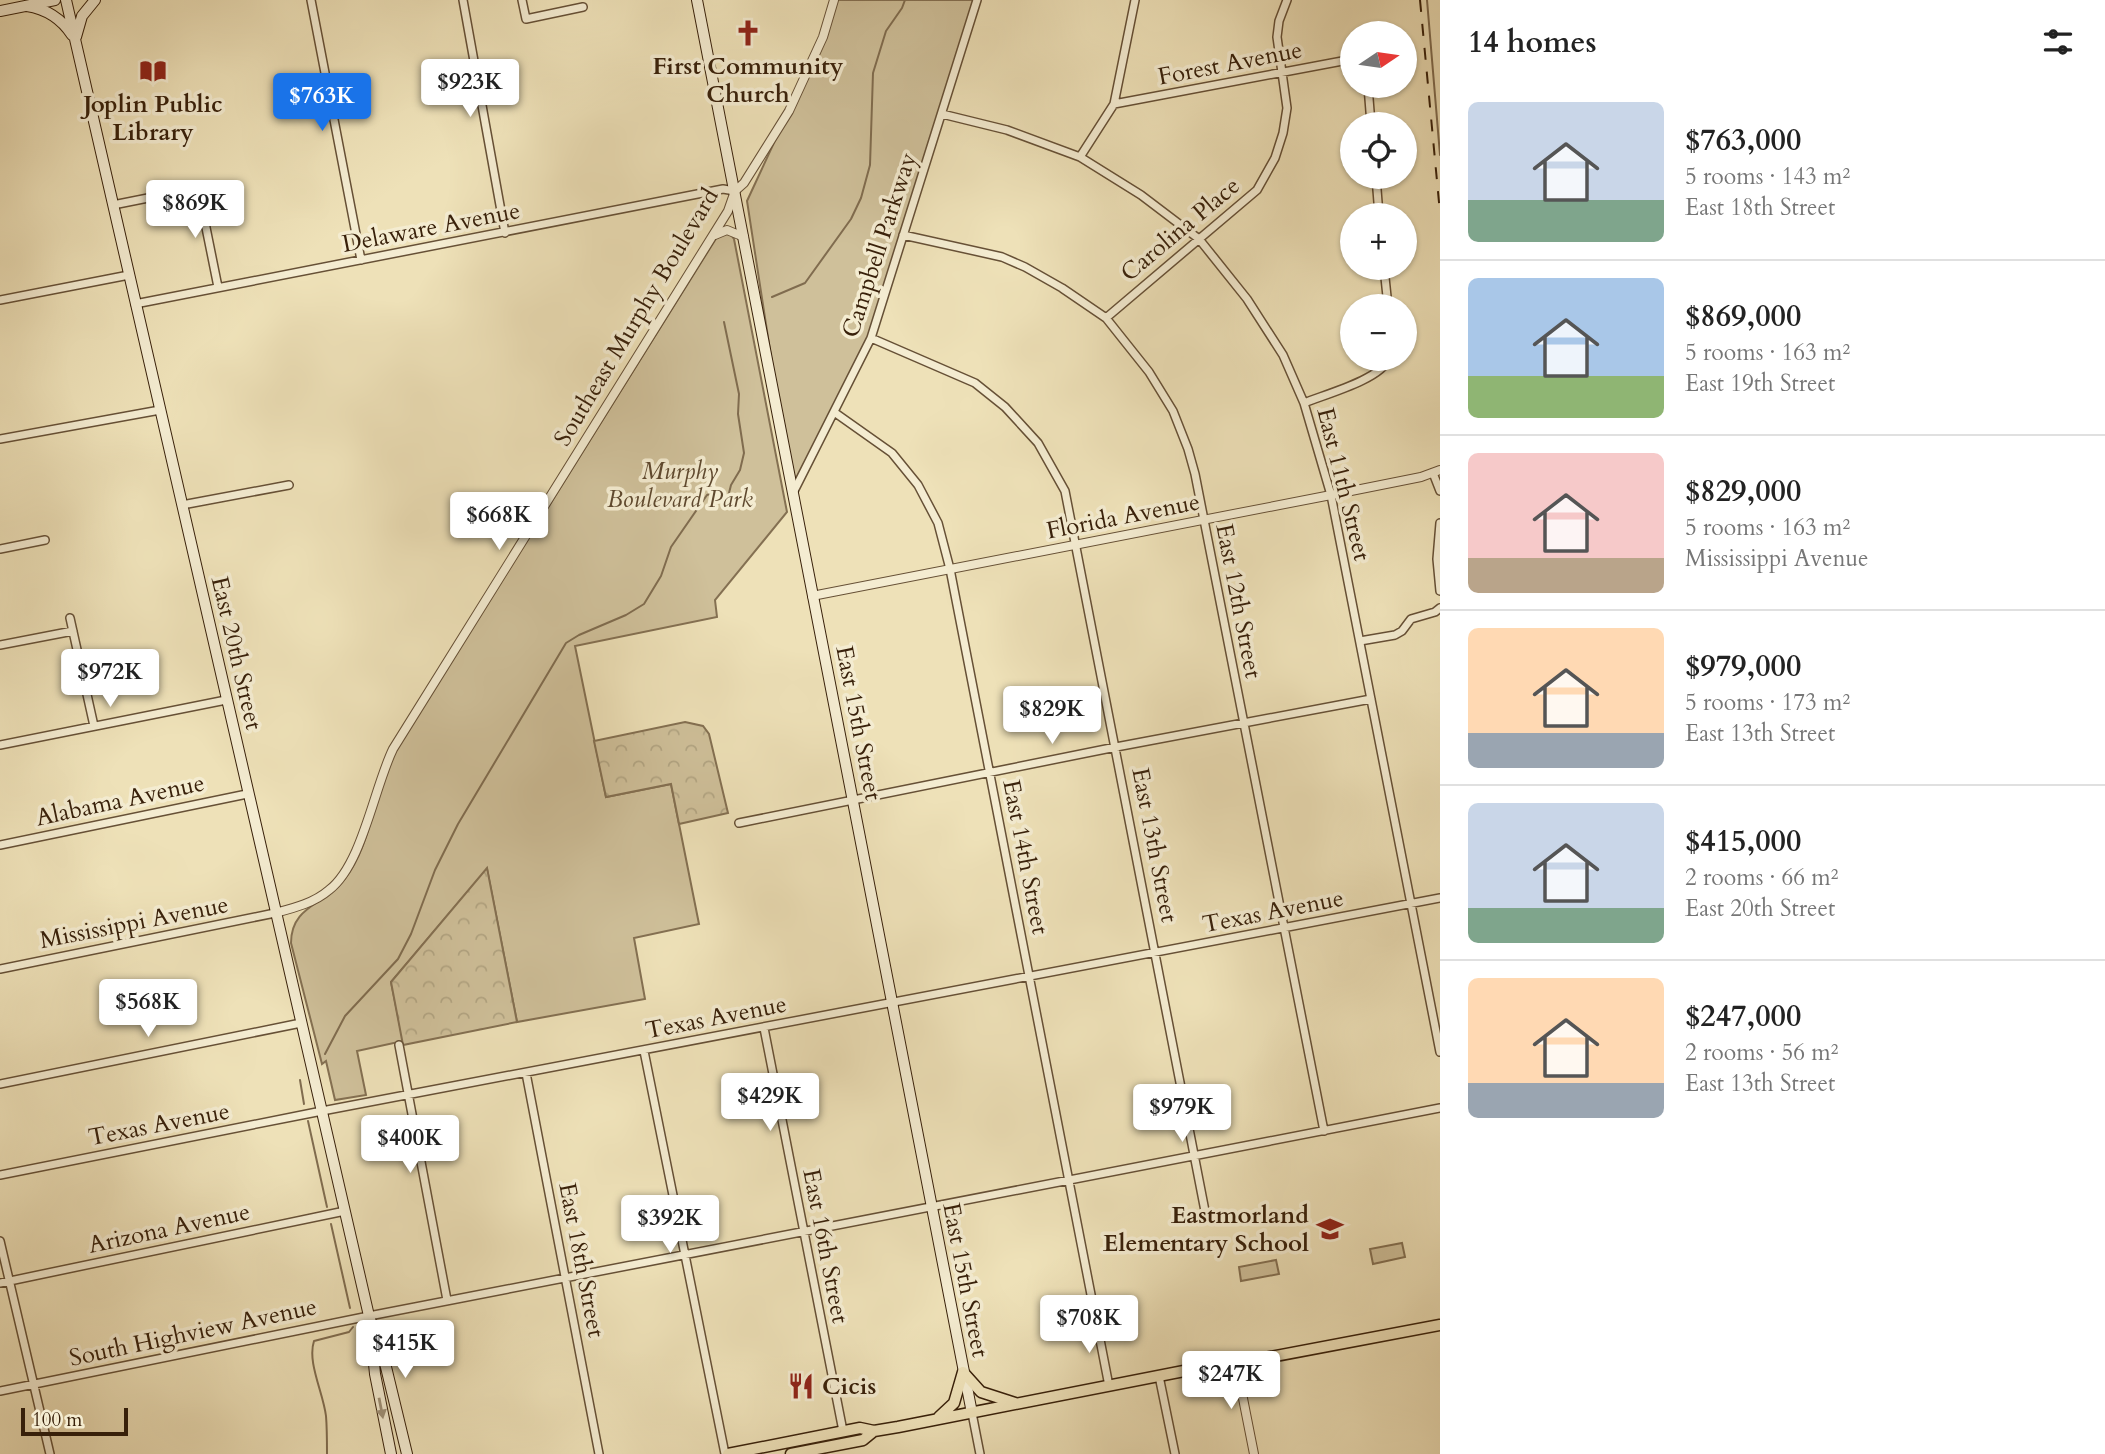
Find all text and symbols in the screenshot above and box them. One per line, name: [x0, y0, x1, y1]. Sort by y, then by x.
church icon: First Community Church: [733, 18, 763, 48]
north arrow: [1340, 21, 1418, 98]
map controls: [1340, 21, 1417, 371]
text: 14 homes: [1468, 22, 1597, 63]
icon: filters: [2039, 23, 2077, 61]
street label: Forest Avenue: [1155, 33, 1305, 94]
place label: First Community Church: [653, 50, 844, 111]
library icon: Joplin Public Library: [138, 56, 168, 86]
pin: $923K: [421, 60, 519, 119]
text: $923K: [437, 66, 503, 97]
pin: $763K: [273, 74, 371, 133]
text: $763K: [289, 80, 355, 111]
place label: Joplin Public Library: [80, 88, 223, 149]
button: locate: [1340, 112, 1417, 189]
text: $763,000: [1685, 120, 1801, 161]
icon: home: [1524, 130, 1608, 214]
street label: Campbell Parkway: [834, 148, 925, 342]
text: 5 rooms · 143 m²: [1685, 161, 1850, 192]
street label: Carolina Place: [1114, 170, 1247, 289]
pin: $869K: [146, 180, 244, 240]
street label: Southeast Murphy Boulevard: [546, 182, 727, 452]
text: $869K: [162, 187, 228, 218]
text: East 18th Street: [1685, 192, 1835, 223]
street label: Delaware Avenue: [339, 194, 523, 261]
button: +: [1340, 203, 1417, 280]
button: −: [1340, 294, 1417, 371]
text: $869,000: [1685, 296, 1801, 337]
icon: home: [1524, 306, 1608, 390]
text: 5 rooms · 163 m²: [1685, 337, 1850, 368]
text: East 19th Street: [1685, 368, 1835, 399]
street label: East 11th Street: [1309, 404, 1379, 565]
park label: Murphy Boulevard Park: [607, 455, 753, 516]
text: $829,000: [1685, 471, 1801, 512]
icon: home: [1524, 481, 1608, 565]
street label: Florida Avenue: [1044, 485, 1203, 548]
pin: $668K: [450, 492, 548, 552]
text: $668K: [466, 499, 532, 530]
text: 5 rooms · 163 m²: [1685, 512, 1850, 543]
street label: East 12th Street: [1207, 521, 1270, 682]
text: Mississippi Avenue: [1685, 543, 1869, 574]
street label: East 20th Street: [203, 573, 270, 734]
street label: East 15th Street: [827, 643, 890, 804]
text: $979,000: [1685, 646, 1801, 687]
pin: $972K: [61, 650, 159, 709]
text: $972K: [77, 656, 143, 687]
icon: home: [1524, 656, 1608, 740]
pin: $829K: [1003, 686, 1101, 746]
text: 5 rooms · 173 m²: [1685, 687, 1850, 718]
text: $829K: [1019, 693, 1085, 724]
text: East 13th Street: [1685, 718, 1835, 749]
street label: East 13th Street: [1123, 765, 1186, 926]
street label: Alabama Avenue: [33, 766, 208, 834]
street label: East 14th Street: [994, 777, 1057, 938]
text: $415,000: [1685, 821, 1801, 862]
icon: home: [1524, 831, 1608, 915]
text: 2 rooms · 66 m²: [1685, 862, 1838, 893]
street label: Texas Avenue: [1200, 882, 1346, 941]
street label: Mississippi Avenue: [37, 888, 231, 957]
text: East 20th Street: [1685, 893, 1835, 924]
pin: $568K: [99, 979, 197, 1039]
text: $568K: [115, 986, 181, 1017]
street label: Texas Avenue: [643, 988, 789, 1047]
text: $247,000: [1685, 996, 1801, 1037]
icon: home: [1524, 1006, 1608, 1090]
text: 2 rooms · 56 m²: [1685, 1037, 1838, 1068]
text: East 13th Street: [1685, 1068, 1835, 1099]
pin: $429K: [721, 1074, 819, 1133]
text: $429K: [737, 1080, 803, 1111]
pin: $979K: [1133, 1084, 1231, 1144]
text: $979K: [1149, 1091, 1215, 1122]
street label: Texas Avenue: [86, 1095, 232, 1154]
pin: $400K: [361, 1116, 459, 1175]
text: $400K: [377, 1122, 443, 1153]
street label: East 16th Street: [794, 1166, 857, 1327]
street label: East 18th Street: [550, 1180, 613, 1341]
street label: Arizona Avenue: [85, 1195, 253, 1262]
pin: $392K: [621, 1196, 719, 1255]
place label: Eastmorland Elementary School: [1103, 1199, 1309, 1260]
street label: East 15th Street: [934, 1200, 997, 1361]
text: $392K: [637, 1202, 703, 1233]
school or university icon: Eastmorland Elementary School: [1315, 1214, 1345, 1244]
street label: South Highview Avenue: [66, 1290, 320, 1375]
pin: $708K: [1040, 1296, 1138, 1355]
text: $708K: [1056, 1302, 1122, 1333]
pin: $415K: [356, 1320, 454, 1380]
text: $415K: [372, 1327, 438, 1358]
pin: $247K: [1182, 1352, 1280, 1411]
text: $247K: [1198, 1358, 1264, 1389]
place label: Cicis: [822, 1370, 876, 1403]
restaurant icon: Cicis: [786, 1371, 816, 1401]
one-way arrow: [376, 1397, 387, 1419]
scale bar: [21, 1405, 128, 1437]
text: 100 m: [32, 1407, 82, 1433]

